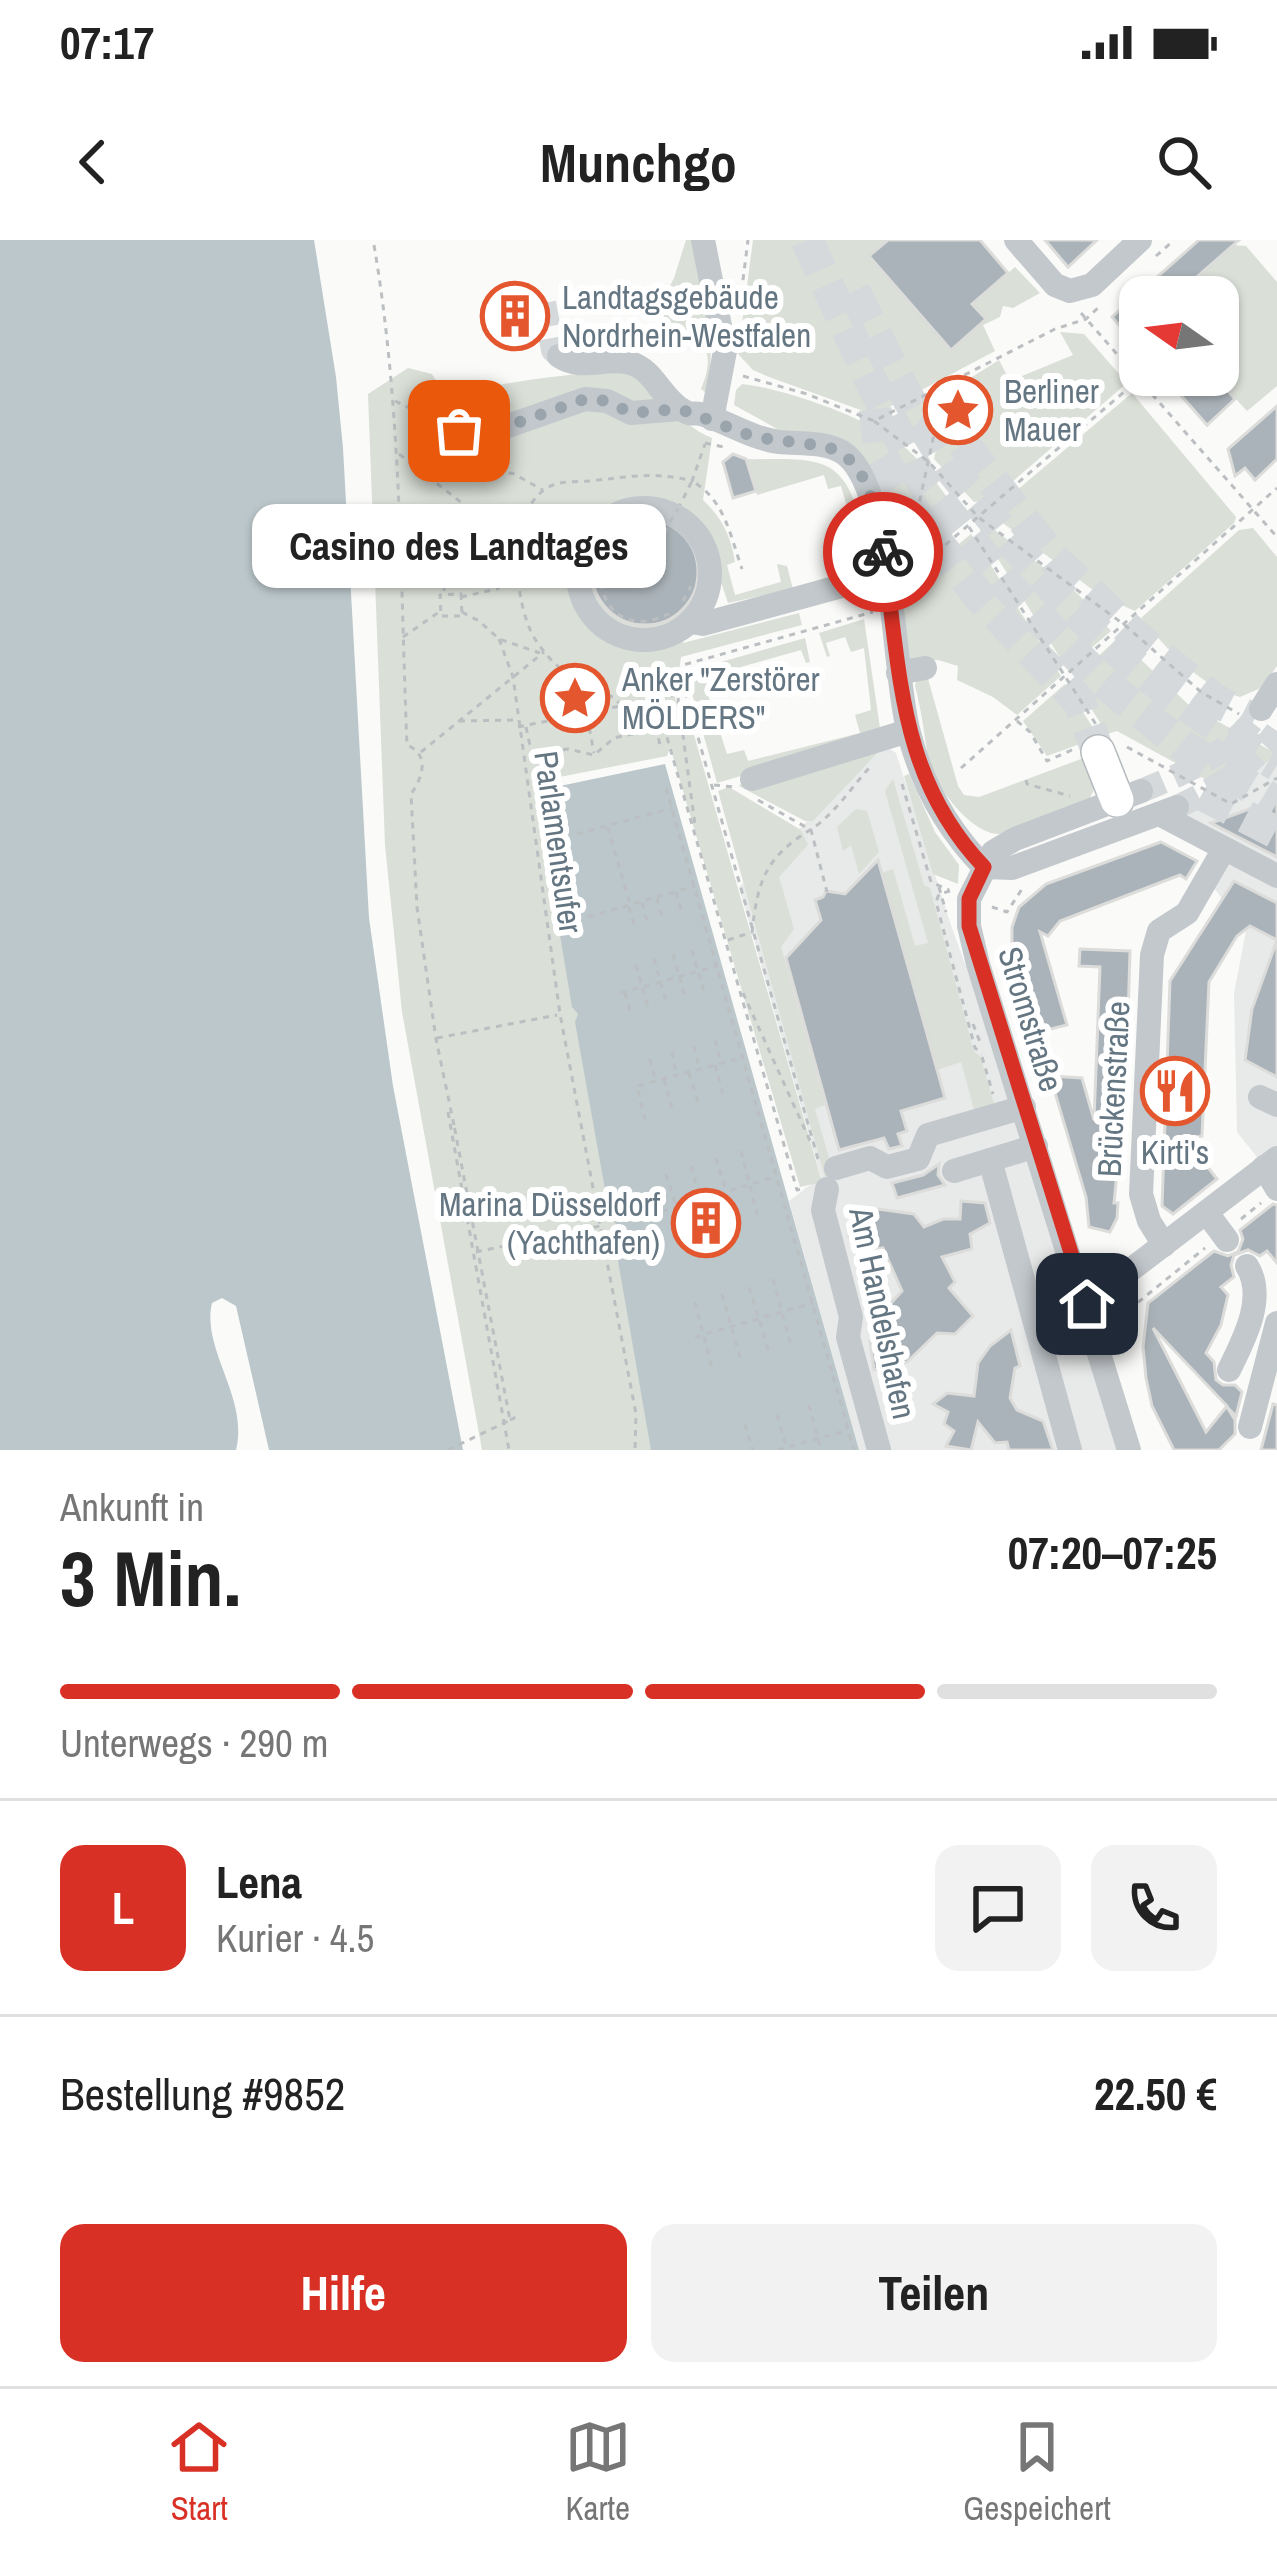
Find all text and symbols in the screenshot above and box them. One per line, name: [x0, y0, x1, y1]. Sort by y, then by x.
text: 07:17: [60, 12, 154, 73]
text: Munchgo: [540, 126, 737, 199]
icon: back: [60, 129, 126, 195]
icon: search: [1151, 129, 1217, 195]
place label: Landtagsgebäude Nordrhein-Westfalen: [562, 275, 811, 357]
north arrow: [1119, 276, 1239, 396]
map controls: [1119, 276, 1239, 396]
building icon: Landtagsgebäude Nordrhein-Westfalen: [480, 281, 550, 351]
place label: Berliner Mauer: [1004, 369, 1099, 451]
place icon: Berliner Mauer: [923, 375, 993, 445]
pin: [408, 380, 510, 482]
icon: bag: [426, 398, 492, 464]
courier: [823, 492, 943, 612]
callout: Casino des Landtages: [252, 503, 666, 587]
icon: bike: [850, 519, 916, 585]
text: Casino des Landtages: [289, 520, 629, 572]
place label: Anker "Zerstörer MÖLDERS": [621, 657, 820, 739]
place icon: Anker "Zerstörer MÖLDERS": [540, 663, 610, 733]
street label: Parlamentsufer: [524, 748, 594, 936]
street label: Stromstraße: [988, 941, 1074, 1097]
street label: Brückenstraße: [1086, 1000, 1140, 1178]
restaurant icon: Kirti's: [1140, 1056, 1210, 1126]
place label: Kirti's: [1141, 1130, 1209, 1174]
place label: Marina Düsseldorf (Yachthafen): [439, 1182, 660, 1264]
building icon: Marina Düsseldorf (Yachthafen): [671, 1188, 741, 1258]
street label: Am Handelshafen: [839, 1202, 927, 1423]
pin: [1036, 1253, 1138, 1355]
icon: home: [1054, 1271, 1120, 1337]
text: Ankunft in: [60, 1481, 204, 1533]
text: 07:20–07:25: [1008, 1522, 1217, 1583]
text: 3 Min.: [60, 1525, 241, 1630]
text: Unterwegs · 290 m: [60, 1717, 328, 1769]
button: chat: [935, 1845, 1061, 1971]
button: phone: [1091, 1845, 1217, 1971]
text: Lena: [216, 1851, 302, 1912]
text: L: [112, 1877, 134, 1938]
text: Kurier · 4.5: [216, 1912, 374, 1964]
text: Bestellung #9852: [60, 2063, 345, 2124]
text: 22.50 €: [1094, 2063, 1217, 2124]
button: Hilfe: [60, 2224, 627, 2362]
button: Teilen: [651, 2224, 1217, 2362]
tab: Start: [166, 2414, 232, 2530]
tab: Karte: [565, 2414, 631, 2530]
tab: Gespeichert: [963, 2414, 1111, 2530]

